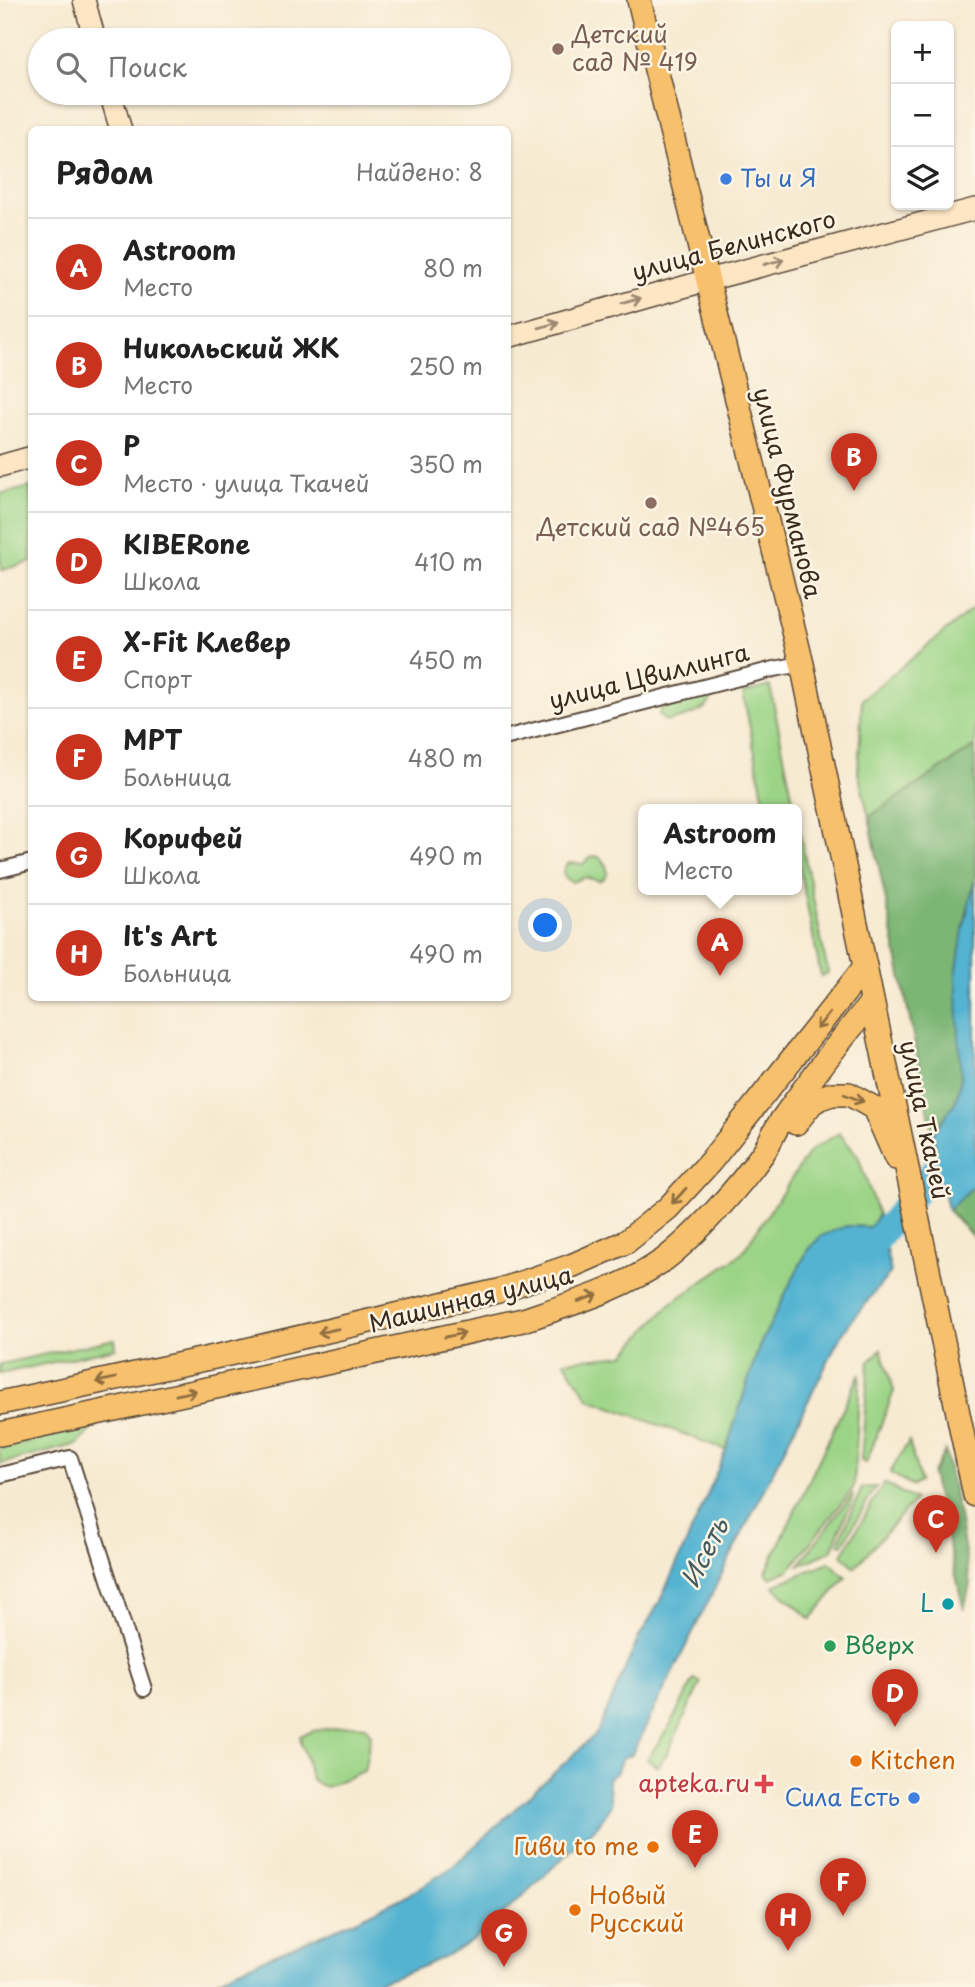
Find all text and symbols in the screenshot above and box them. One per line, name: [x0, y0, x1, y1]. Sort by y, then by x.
place label: Детский сад № 419: [571, 15, 698, 79]
map controls: [891, 21, 954, 210]
button: +: [891, 21, 954, 84]
search box: [28, 28, 511, 105]
marker: Детский сад № 419: [550, 41, 566, 57]
text: Поиск: [108, 47, 187, 86]
icon: search: [52, 48, 90, 86]
button: −: [891, 84, 954, 147]
button: layers: [891, 147, 954, 210]
text: Рядом: [56, 149, 154, 194]
text: Найдено: 8: [356, 154, 483, 189]
place label: Ты и Я: [740, 159, 817, 195]
marker: Ты и Я: [718, 171, 734, 187]
street label: улица Белинского: [627, 200, 840, 289]
text: Astroom: [123, 230, 236, 269]
text: A: [70, 250, 88, 285]
text: 80 m: [423, 250, 483, 285]
one-way arrow: [762, 255, 784, 268]
text: Место: [123, 269, 193, 304]
one-way arrow: [620, 294, 642, 307]
one-way arrow: [538, 317, 560, 330]
text: Никольский ЖК: [123, 328, 339, 367]
text: B: [71, 348, 87, 383]
text: 250 m: [409, 348, 483, 383]
text: Место: [123, 367, 193, 402]
street label: улица Фурманова: [745, 383, 833, 602]
text: P: [123, 426, 140, 465]
pin: B: [831, 433, 877, 491]
text: C: [70, 446, 88, 481]
text: 350 m: [408, 446, 483, 481]
text: Место · улица Ткачей: [123, 465, 369, 500]
marker: Детский сад №465: [643, 495, 659, 511]
place label: Детский сад №465: [536, 508, 765, 544]
text: KIBERone: [123, 524, 250, 563]
text: D: [70, 544, 88, 579]
text: 410 m: [414, 544, 483, 579]
text: Школа: [123, 563, 200, 598]
text: X-Fit Клевер: [123, 622, 291, 661]
street label: улица Цвиллинга: [545, 633, 752, 717]
text: E: [72, 642, 86, 677]
text: 450 m: [409, 642, 483, 677]
text: Спорт: [123, 661, 192, 696]
text: МРТ: [123, 720, 182, 759]
text: F: [72, 740, 86, 775]
text: 480 m: [408, 740, 483, 775]
text: Больница: [123, 759, 231, 794]
popup: [638, 804, 802, 895]
text: Astroom: [663, 813, 777, 852]
text: Корифей: [123, 818, 243, 857]
text: G: [70, 838, 88, 873]
text: 490 m: [409, 838, 483, 873]
text: Место: [663, 852, 733, 887]
text: Школа: [123, 857, 200, 892]
your location: [528, 908, 562, 942]
text: It's Art: [123, 916, 218, 955]
pin: A: [697, 918, 743, 976]
text: H: [70, 936, 88, 971]
text: 490 m: [409, 936, 483, 971]
text: Больница: [123, 955, 231, 990]
one-way arrow: [815, 1011, 831, 1029]
street label: улица Ткачей: [891, 1036, 960, 1203]
one-way arrow: [843, 1093, 864, 1105]
one-way arrow: [671, 1187, 687, 1205]
street label: Машинная улица: [365, 1255, 576, 1341]
one-way arrow: [576, 1291, 598, 1303]
one-way arrow: [317, 1325, 340, 1338]
one-way arrow: [443, 1327, 466, 1341]
one-way arrow: [95, 1374, 118, 1388]
one-way arrow: [174, 1386, 197, 1400]
pin: C: [913, 1495, 959, 1553]
water label: Исеть: [670, 1509, 738, 1594]
place label: L: [920, 1584, 934, 1620]
marker: L: [940, 1596, 956, 1612]
place label: Вверх: [844, 1626, 914, 1662]
marker: Вверх: [822, 1638, 838, 1654]
pin: D: [872, 1669, 918, 1727]
place label: Kitchen: [870, 1741, 956, 1777]
marker: Kitchen: [848, 1753, 864, 1769]
place label: apteka.ru: [638, 1764, 750, 1800]
marker: apteka.ru: [756, 1776, 772, 1792]
place label: Сила Есть: [784, 1778, 900, 1814]
marker: Сила Есть: [906, 1790, 922, 1806]
pin: E: [672, 1810, 718, 1868]
place label: Гиви to me: [513, 1827, 639, 1863]
marker: Гиви to me: [645, 1839, 661, 1855]
pin: F: [820, 1858, 866, 1916]
place label: Новый Русский: [589, 1876, 684, 1940]
pin: H: [765, 1893, 811, 1951]
marker: Новый Русский: [567, 1902, 583, 1918]
pin: G: [481, 1909, 527, 1967]

